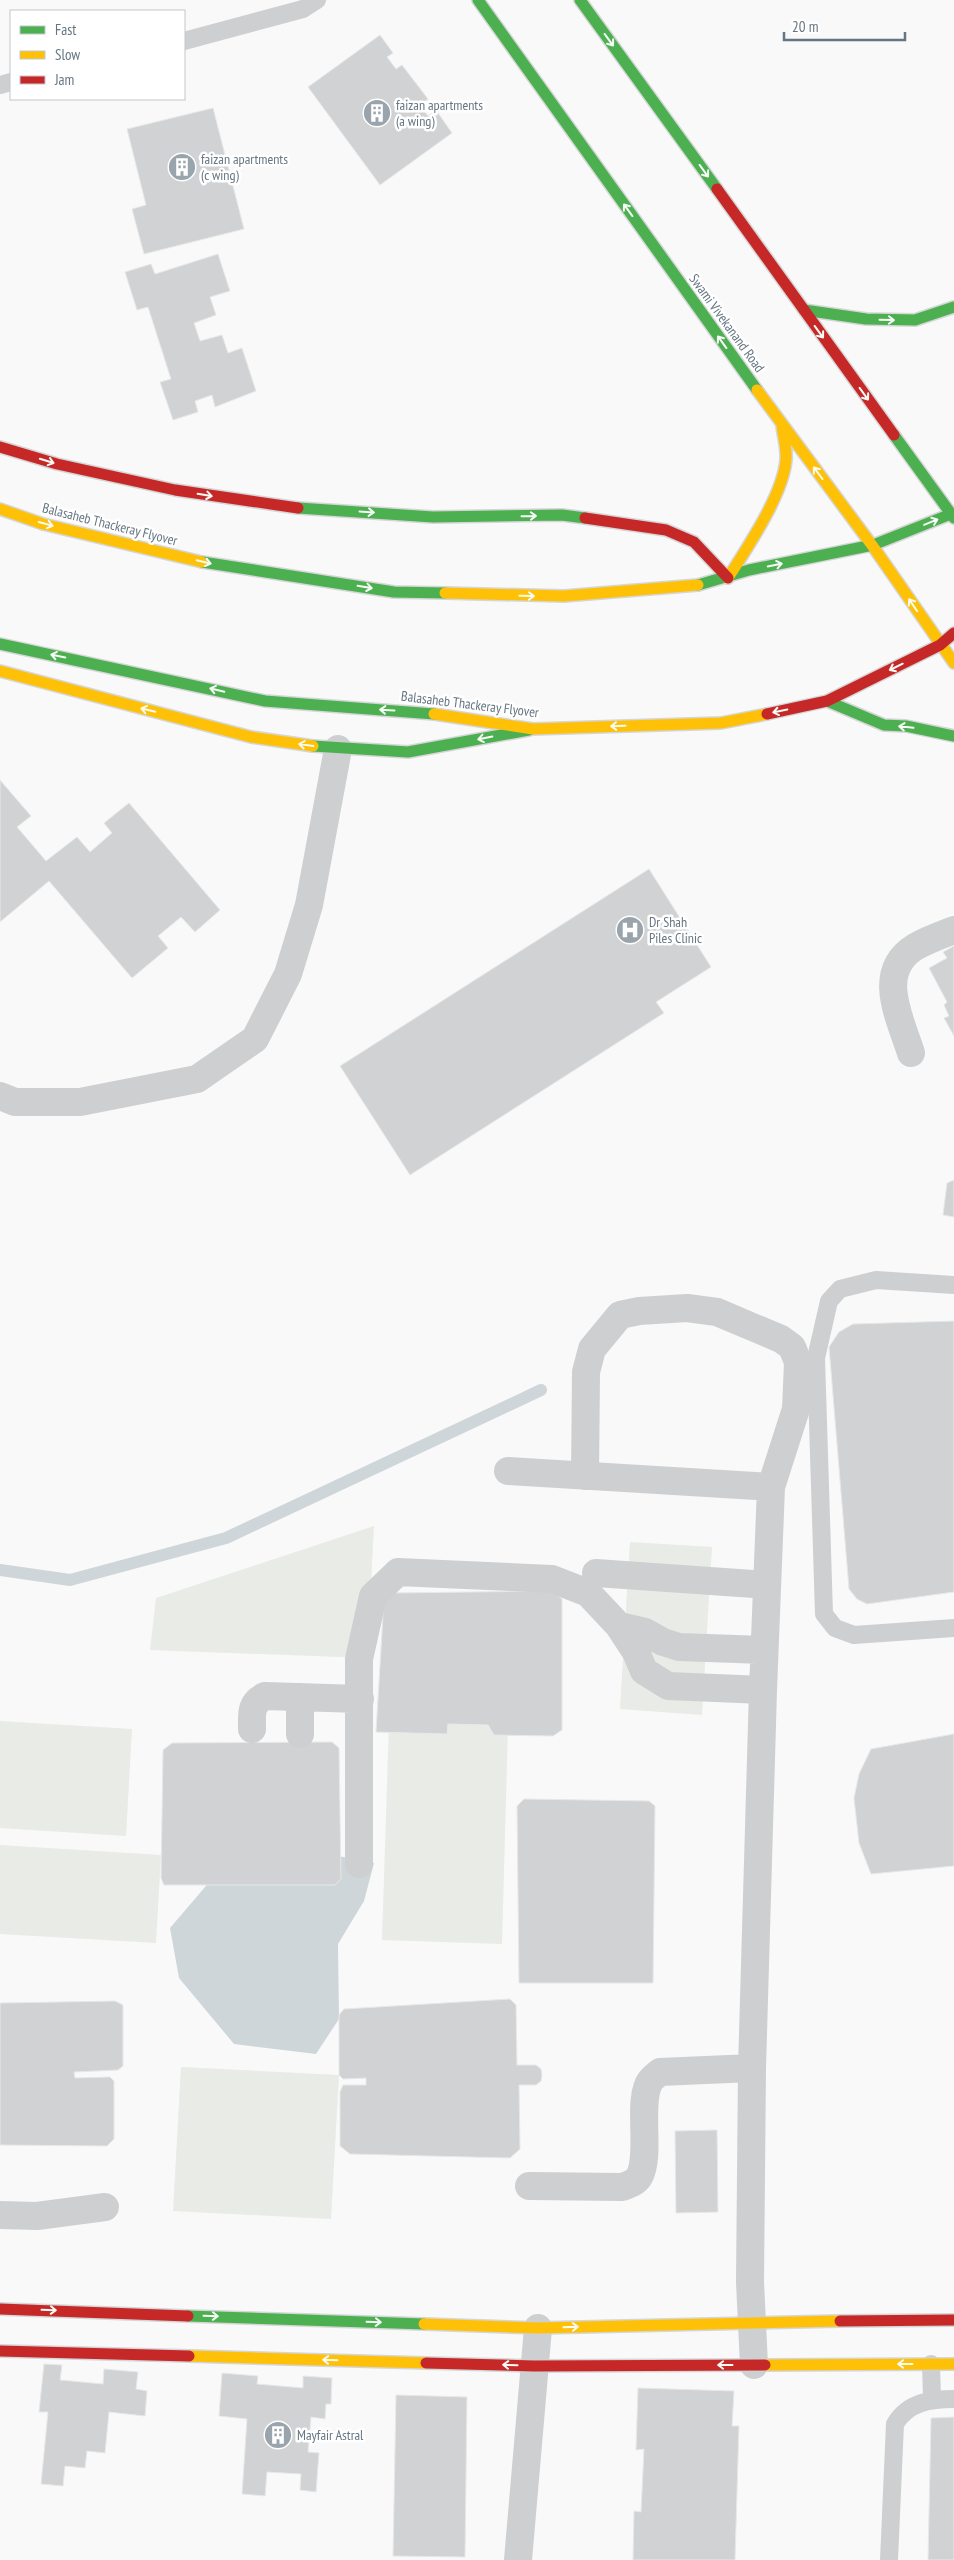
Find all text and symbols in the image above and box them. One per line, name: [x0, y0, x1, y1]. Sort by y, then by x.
legend: [10, 10, 185, 100]
scale bar: [784, 10, 905, 42]
text: 20 m: [792, 17, 818, 36]
text: Fast: [55, 20, 76, 39]
one-way arrow: [604, 32, 614, 46]
text: Slow: [55, 45, 80, 64]
text: Jam: [54, 70, 74, 89]
place label: faizan apartments (a wing): [396, 96, 483, 130]
building icon: faizan apartments (a wing): [362, 98, 392, 128]
place label: faizan apartments (c wing): [201, 150, 288, 184]
building icon: faizan apartments (c wing): [167, 152, 197, 182]
one-way arrow: [699, 164, 709, 178]
one-way arrow: [622, 203, 633, 217]
street label: Swami Vivekanand Road: [685, 270, 769, 376]
one-way arrow: [879, 315, 895, 325]
one-way arrow: [814, 325, 824, 339]
one-way arrow: [717, 335, 727, 349]
one-way arrow: [859, 387, 869, 401]
one-way arrow: [38, 456, 54, 466]
one-way arrow: [813, 466, 823, 480]
one-way arrow: [197, 490, 213, 500]
street label: Balasaheb Thackeray Flyover: [41, 498, 180, 550]
one-way arrow: [359, 508, 375, 517]
one-way arrow: [520, 511, 537, 521]
one-way arrow: [923, 516, 938, 526]
one-way arrow: [38, 520, 54, 530]
one-way arrow: [196, 558, 212, 567]
one-way arrow: [766, 560, 782, 569]
one-way arrow: [356, 583, 372, 593]
one-way arrow: [518, 591, 535, 601]
one-way arrow: [907, 598, 918, 612]
one-way arrow: [51, 651, 67, 660]
one-way arrow: [889, 663, 904, 672]
one-way arrow: [210, 685, 226, 694]
street label: Balasaheb Thackeray Flyover: [400, 687, 540, 721]
one-way arrow: [140, 705, 156, 714]
one-way arrow: [380, 705, 396, 715]
one-way arrow: [772, 707, 788, 716]
one-way arrow: [611, 722, 627, 731]
one-way arrow: [899, 722, 915, 731]
one-way arrow: [477, 733, 493, 743]
one-way arrow: [299, 739, 315, 749]
place label: Dr Shah Piles Clinic: [649, 913, 702, 947]
hospital icon: Dr Shah Piles Clinic: [615, 915, 645, 945]
one-way arrow: [40, 2306, 56, 2315]
one-way arrow: [202, 2311, 219, 2321]
one-way arrow: [365, 2317, 381, 2326]
one-way arrow: [563, 2322, 579, 2331]
one-way arrow: [323, 2355, 339, 2365]
one-way arrow: [898, 2359, 914, 2369]
one-way arrow: [718, 2360, 734, 2370]
one-way arrow: [503, 2361, 519, 2370]
building icon: Mayfair Astral: [263, 2420, 293, 2450]
place label: Mayfair Astral: [297, 2426, 364, 2444]

